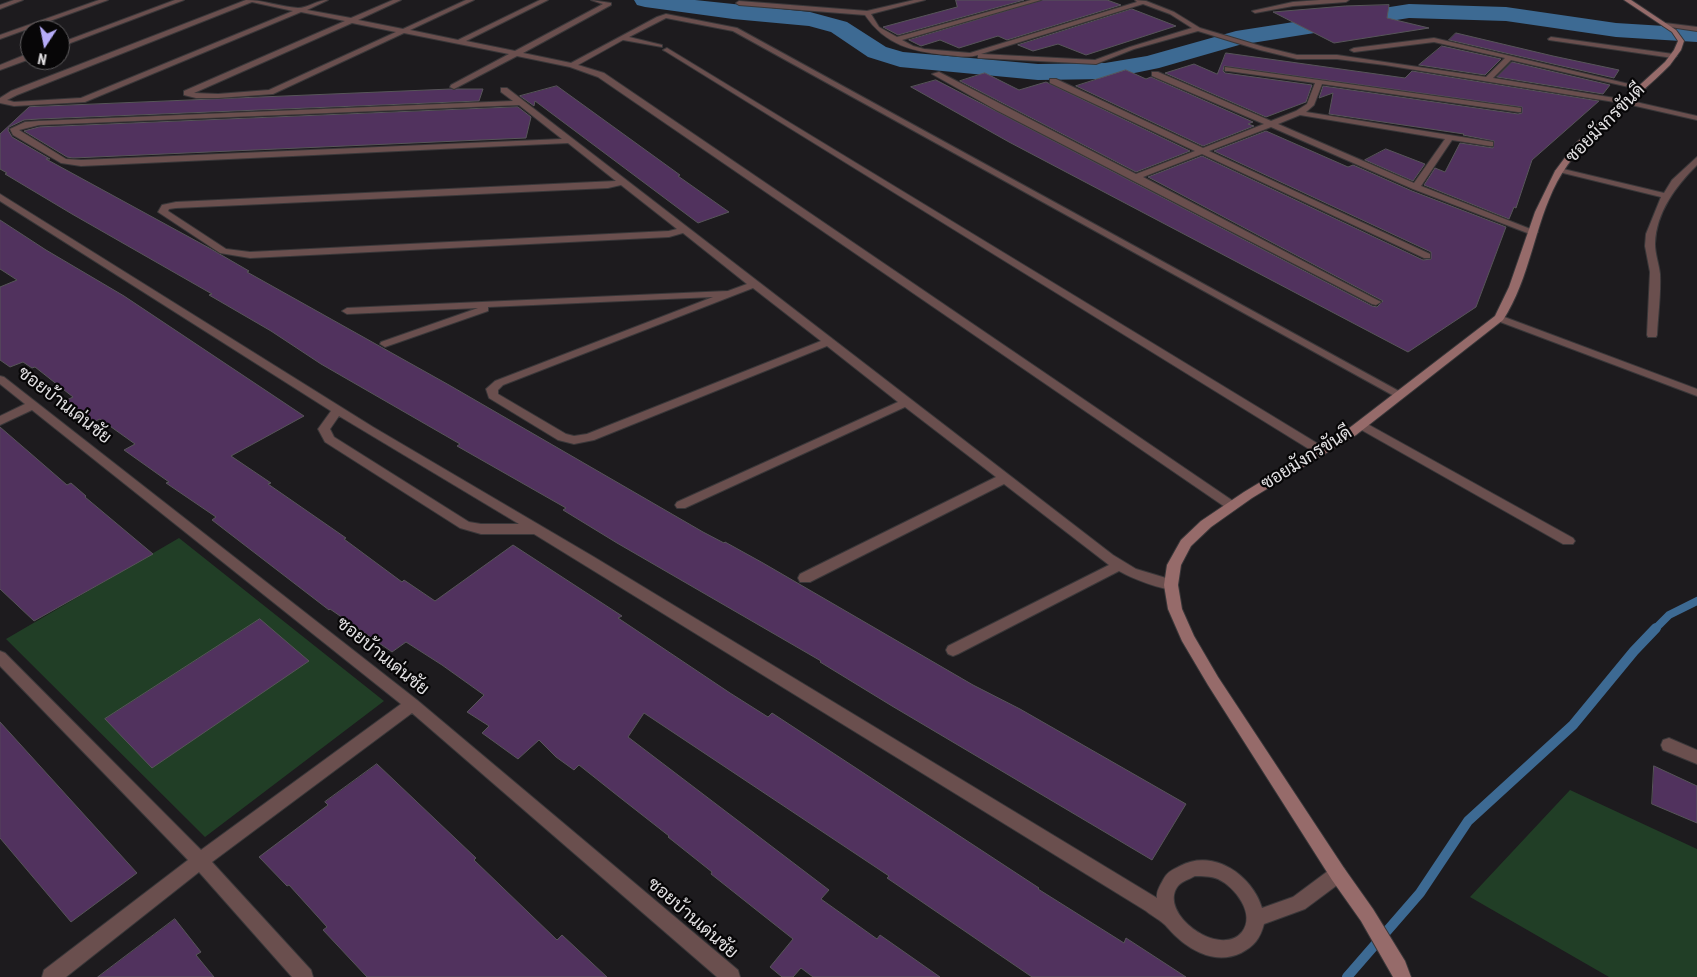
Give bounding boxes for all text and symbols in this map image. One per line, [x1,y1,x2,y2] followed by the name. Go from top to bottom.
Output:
[20,20,70,70] north arrow
[37,50,48,67] text: N
[1562,80,1650,168] street label: ซอยมังกรขันดี
[13,363,115,449] street label: ซอยบ้านเด่นชัย
[1258,423,1356,495] street label: ซอยมังกรขันดี
[331,613,433,701] street label: ซอยบ้านเด่นชัย
[642,874,742,964] street label: ซอยบ้านเด่นชัย

